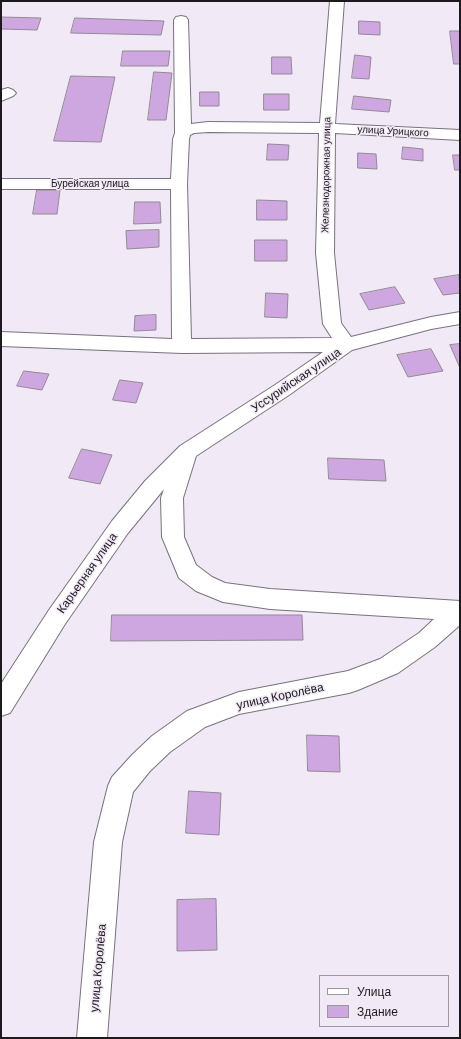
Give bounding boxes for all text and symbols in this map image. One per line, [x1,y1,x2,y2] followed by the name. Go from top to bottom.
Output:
[319,117,333,233] street label: Железнодорожная улица
[357,123,429,139] street label: улица Урицкого
[51,178,129,190] street label: Бурейская улица
[249,345,343,415] street label: Уссурийская улица
[54,530,120,616] street label: Карьерная улица
[235,680,325,712] street label: улица Королёва
[87,923,109,1013] street label: улица Королёва
[319,975,449,1027] legend
[357,984,391,998] text: Улица
[357,1004,398,1018] text: Здание

